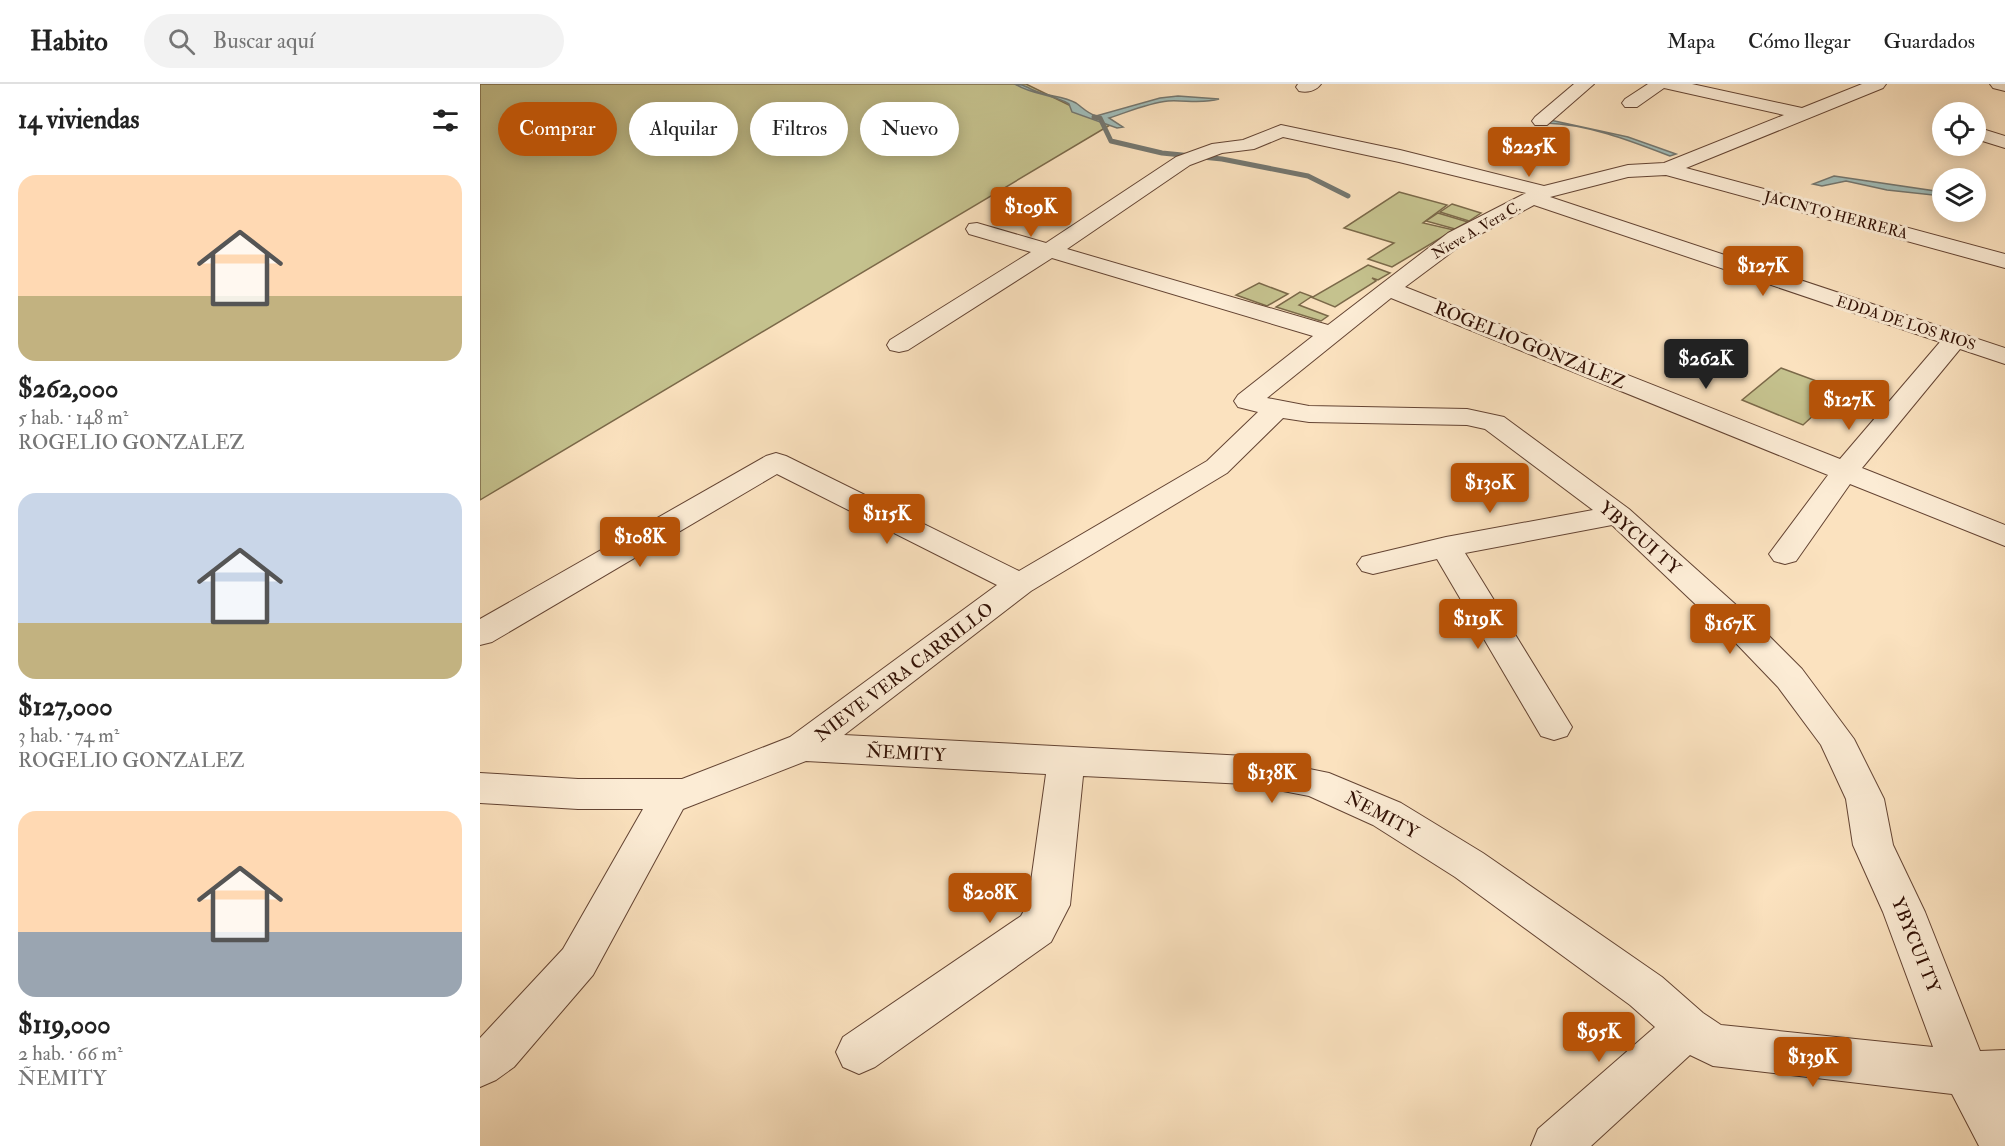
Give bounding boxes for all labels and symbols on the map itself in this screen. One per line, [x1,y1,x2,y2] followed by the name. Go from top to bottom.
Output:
[1487,127,1571,178] pin: $225K
[989,187,1073,238] pin: $109K
[1761,187,1910,245] street label: JACINTO HERRERA
[1429,197,1524,263] street label: Nieve A. Vera C.
[1721,246,1805,297] pin: $127K
[1834,292,1978,355] street label: EDDA DE LOS RIOS
[1431,297,1629,394] street label: ROGELIO GONZALEZ
[1664,339,1748,390] pin: $262K
[1807,380,1891,431] pin: $127K
[1448,463,1532,514] pin: $130K
[845,494,929,545] pin: $115K
[1594,497,1686,581] street label: YBYCUI TY
[598,517,682,568] pin: $108K
[810,598,998,747] street label: NIEVE VERA CARRILLO
[1436,599,1520,650] pin: $119K
[1688,604,1772,655] pin: $167K
[866,740,947,767] street label: ÑEMITY
[1230,753,1314,804] pin: $138K
[1341,787,1423,845] street label: ÑEMITY
[948,873,1032,924] pin: $208K
[1886,894,1945,997] street label: YBYCUI TY
[1563,1012,1635,1063] pin: $95K
[1771,1037,1855,1088] pin: $139K

